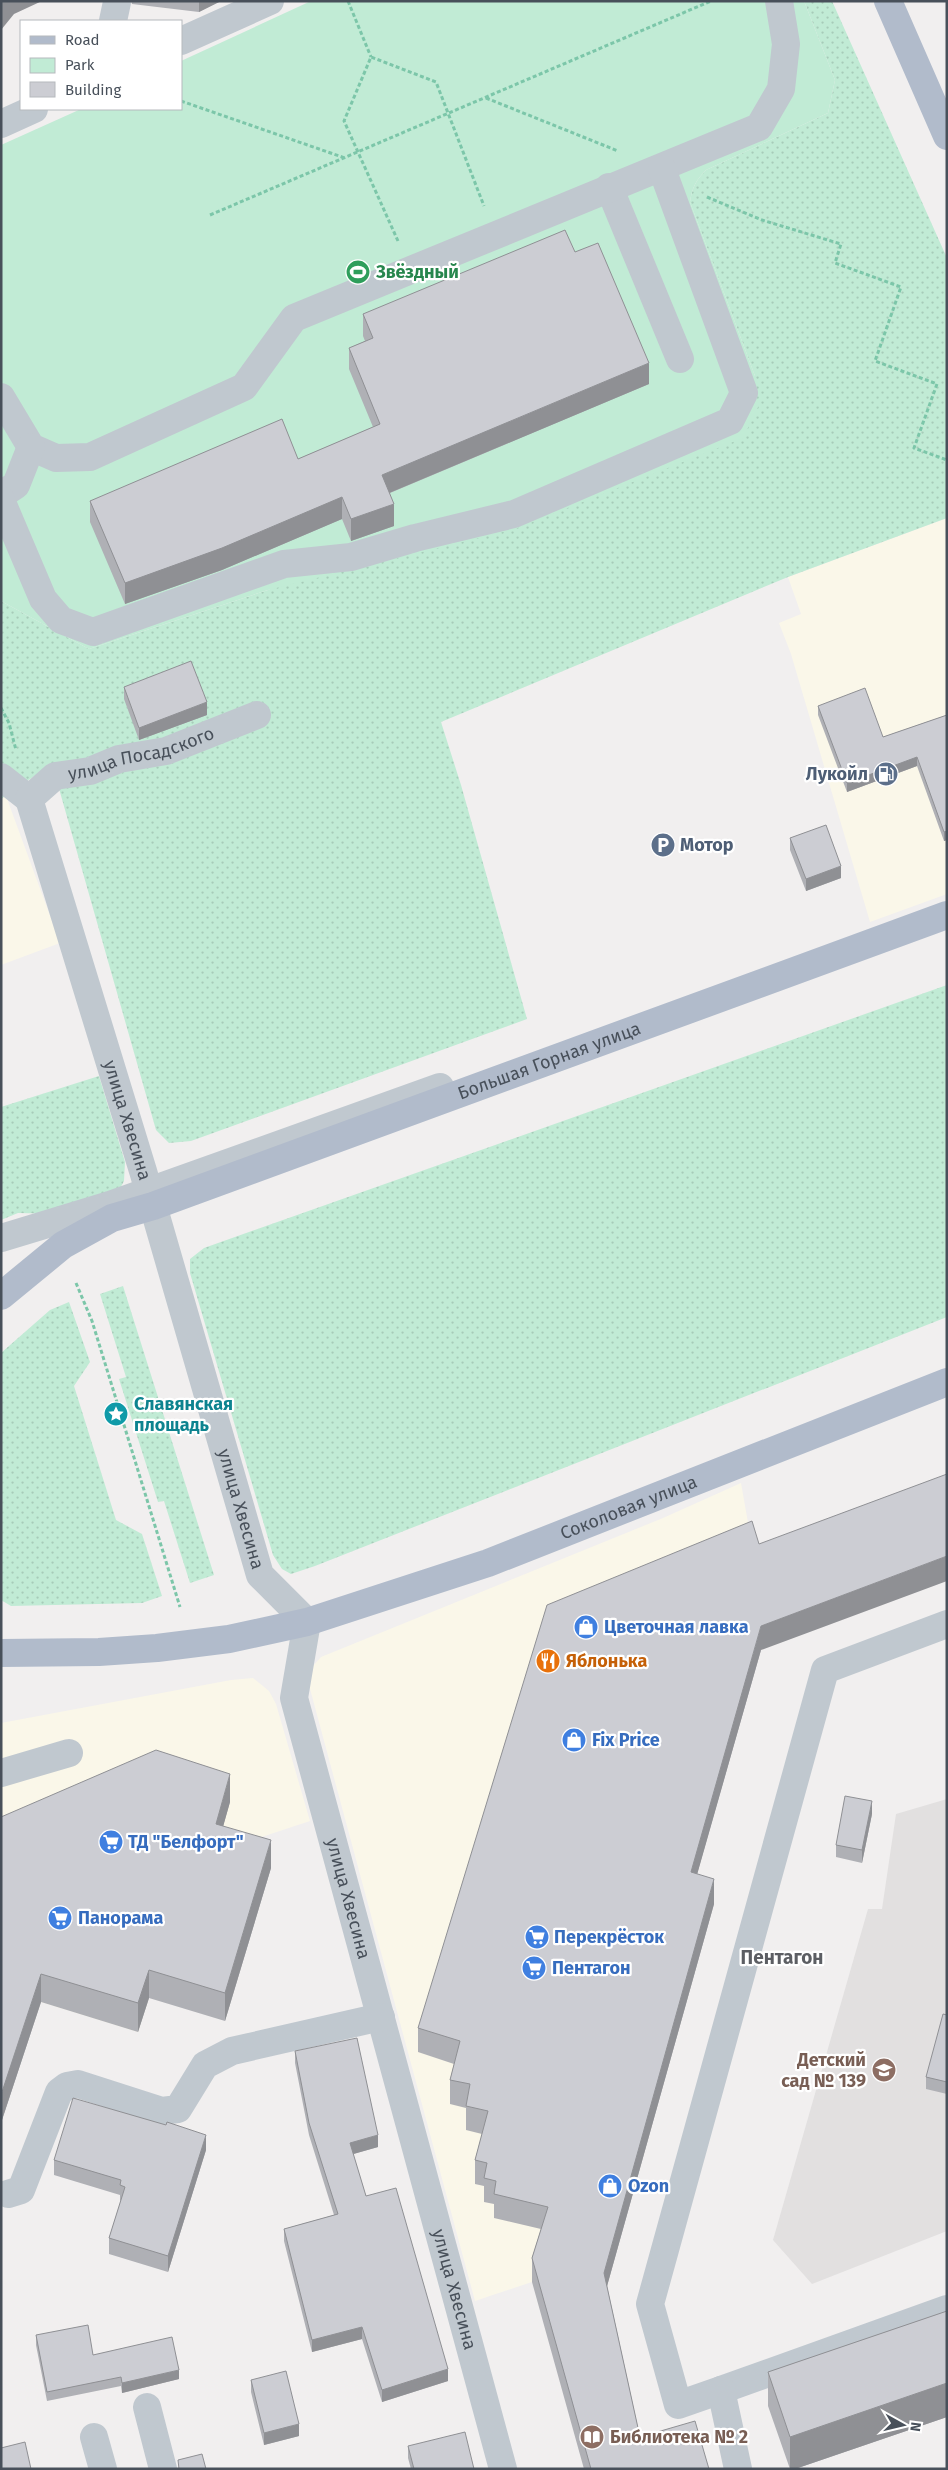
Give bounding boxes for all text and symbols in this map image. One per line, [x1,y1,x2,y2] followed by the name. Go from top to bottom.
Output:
[20,20,182,110] legend
[65,31,100,49] text: Road
[65,56,95,74] text: Park
[65,81,121,99] text: Building
[345,259,371,285] sports icon: Звёздный
[375,261,459,283] place label: Звёздный
[67,722,217,785] street label: улица Посадского
[873,761,899,787] fuel station icon: Лукойл
[806,763,868,785] place label: Лукойл
[650,832,676,858] parking icon: Мотор
[680,834,734,856] place label: Мотор
[455,1017,644,1104] street label: Большая Горная улица
[99,1058,156,1183] street label: улица Хвесина
[134,1393,233,1436] place label: Славянская площадь
[103,1401,129,1427] place icon: Славянская площадь
[213,1446,269,1572] street label: улица Хвесина
[557,1471,700,1544] street label: Соколовая улица
[573,1614,599,1640] shop icon: Цветочная лавка
[604,1616,749,1638] place label: Цветочная лавка
[535,1648,561,1674] restaurant icon: Яблонька
[566,1650,647,1672] place label: Яблонька
[561,1727,587,1753] shop icon: Fix Price
[592,1729,660,1751] place label: Fix Price
[98,1829,124,1855] supermarket icon: ТД "Белфорт"
[128,1831,244,1853] place label: ТД "Белфорт"
[321,1836,375,1961] street label: улица Хвесина
[47,1905,73,1931] supermarket icon: Панорама
[78,1907,163,1929] place label: Панорама
[524,1924,550,1950] supermarket icon: Перекрёсток
[554,1926,664,1948] place label: Перекрёсток
[741,1946,823,1969] district label: Пентагон
[521,1955,547,1981] supermarket icon: Пентагон
[552,1957,630,1979] place label: Пентагон
[781,2049,866,2092] place label: Детский сад № 139
[871,2057,897,2083] school or university icon: Детский сад № 139
[597,2173,623,2199] shop icon: Ozon
[628,2175,669,2197] place label: Ozon
[427,2226,481,2352] street label: улица Хвесина
[878,2400,928,2450] north arrow
[906,2421,924,2433] text: N
[579,2424,605,2450] library icon: Библиотека № 2
[610,2426,748,2448] place label: Библиотека № 2

